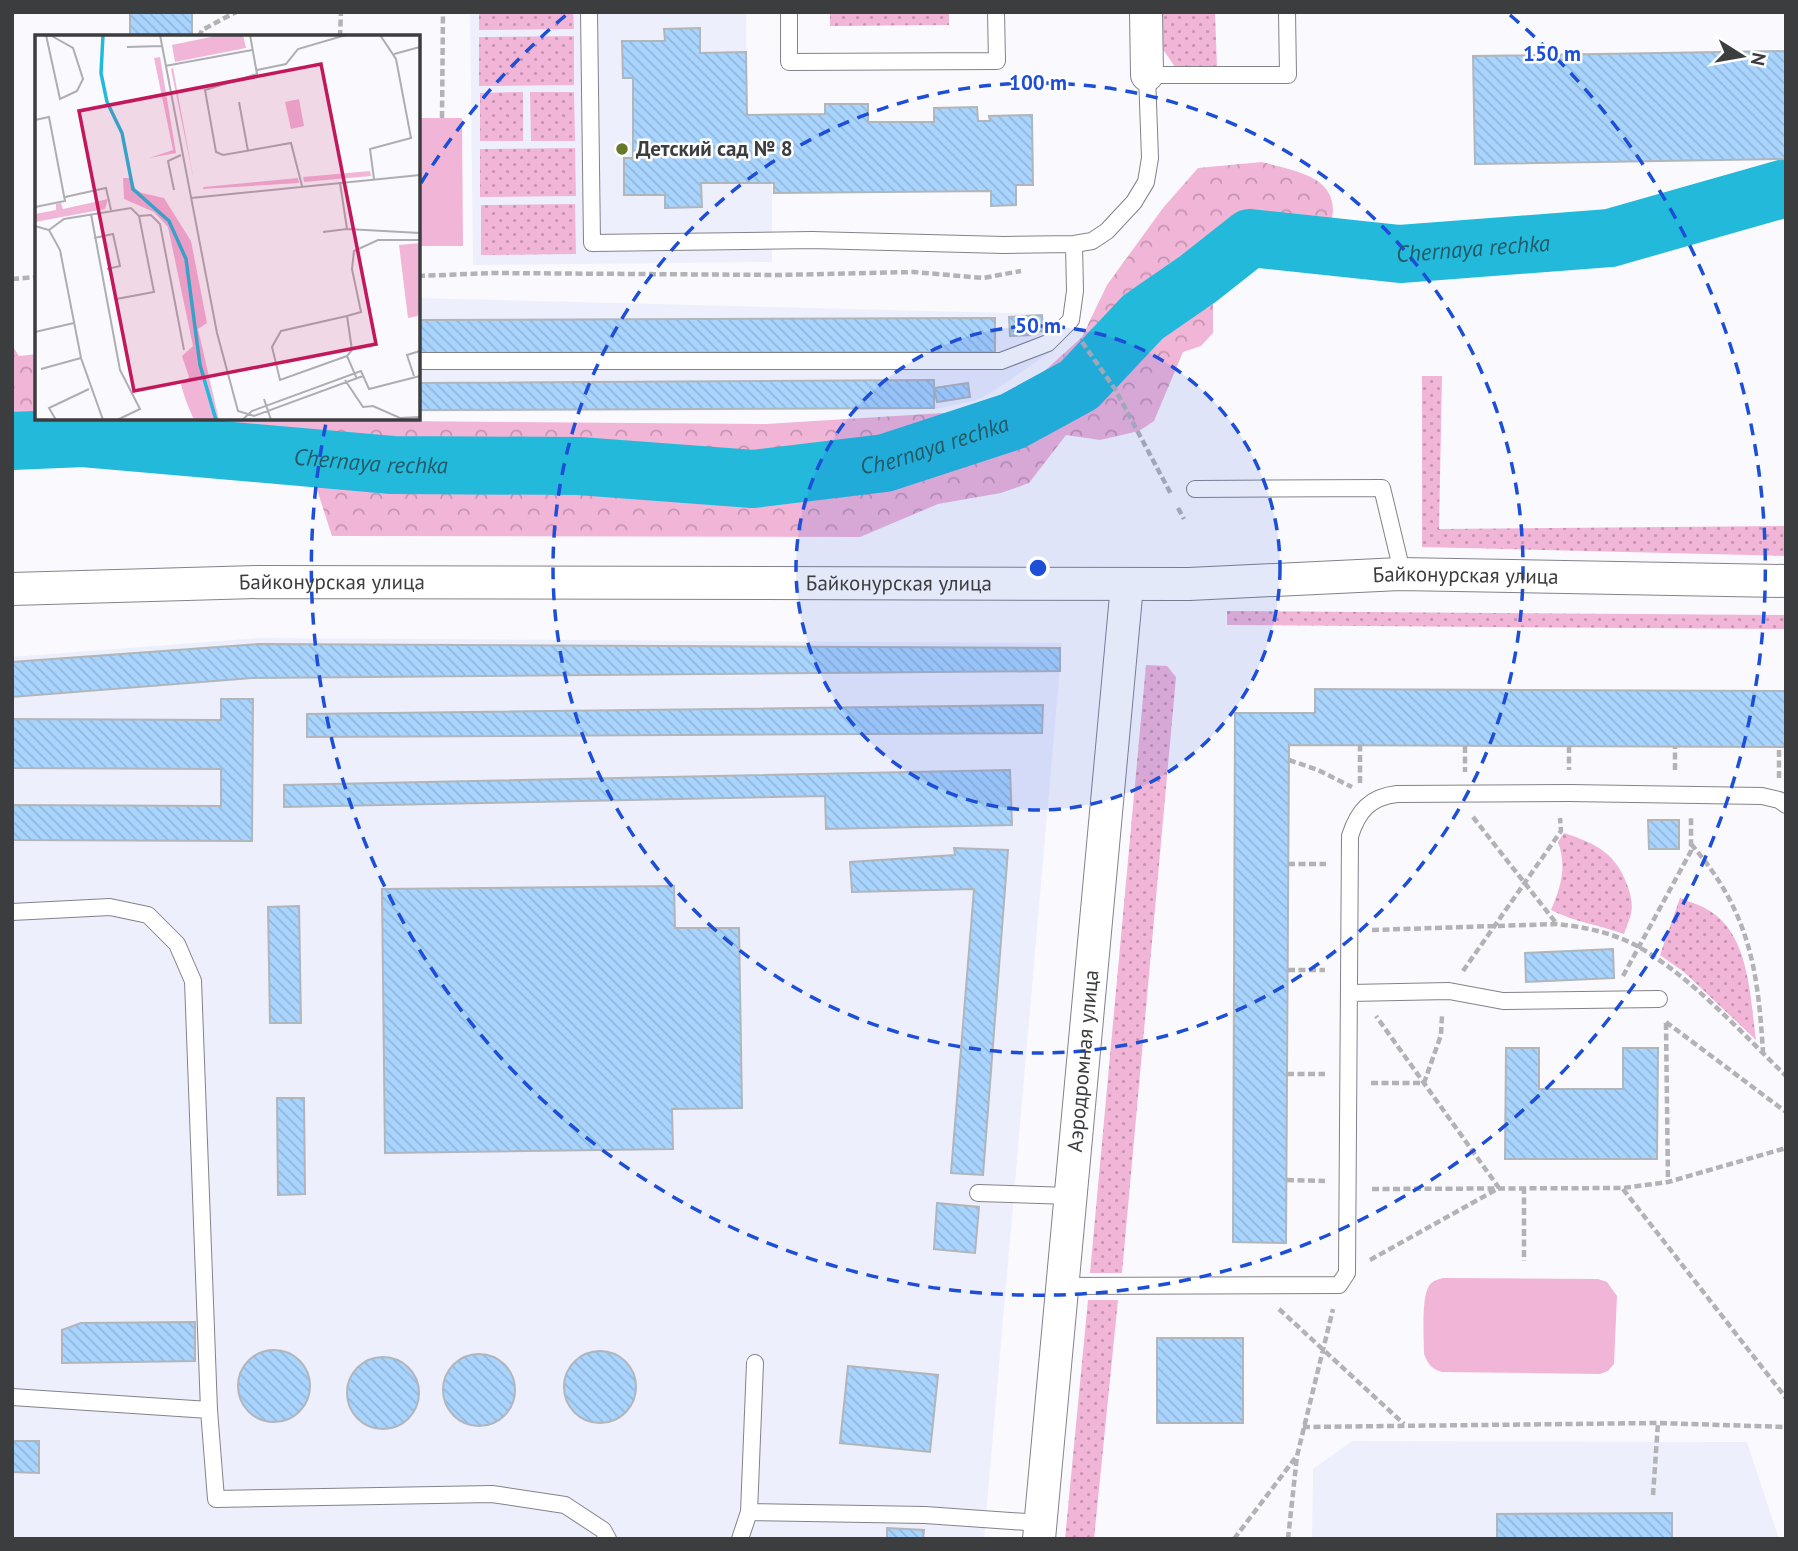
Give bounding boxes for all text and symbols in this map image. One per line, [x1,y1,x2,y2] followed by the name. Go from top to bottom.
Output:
[1707,21,1777,91] north arrow
[35,35,420,420] inset map
[1523,40,1581,67] text: 150 m
[1746,51,1772,68] text: N
[1009,69,1067,96] text: 100 m
[636,135,793,162] place label: Детский сад № 8
[614,141,630,157] marker: Детский сад № 8
[1395,228,1551,268] water label: Chernaya rechka
[1015,312,1061,339] text: 50 m
[859,408,1012,480] water label: Chernaya rechka
[293,441,448,479] water label: Chernaya rechka
[1026,556,1050,580] centre of rings
[1372,560,1559,590] street label: Байконурская улица
[238,568,425,596] street label: Байконурская улица
[806,569,992,597] street label: Байконурская улица
[1061,969,1104,1153] street label: Аэродромная улица

